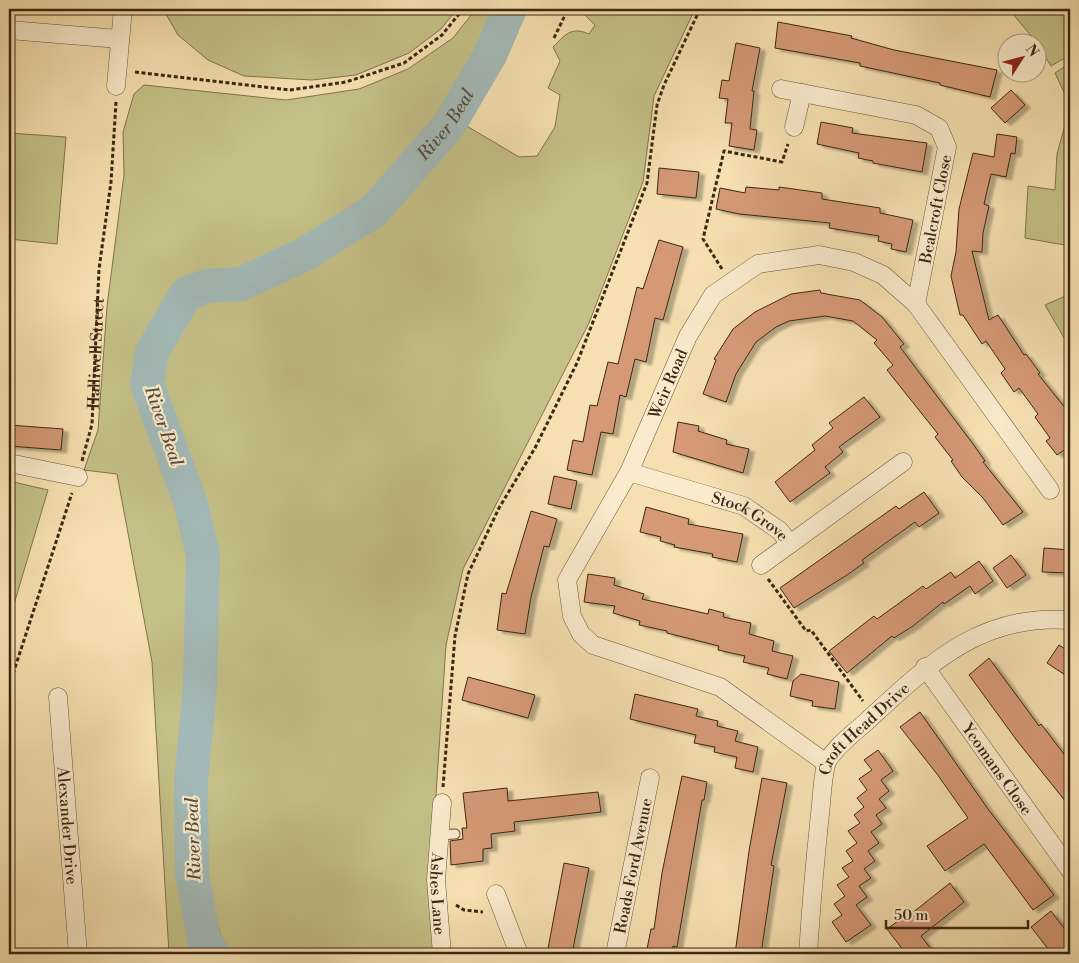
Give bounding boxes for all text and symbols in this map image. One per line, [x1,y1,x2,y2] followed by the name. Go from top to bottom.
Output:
[996,32,1046,82] north arrow
[1021,41,1042,61] text: N
[412,85,480,166] water label: River Beal
[915,153,956,266] street label: Bealcroft Close
[84,297,109,409] street label: Halliwell Street
[644,346,692,423] street label: Weir Road
[139,382,188,469] water label: River Beal
[709,488,793,545] street label: Stock Grove
[815,678,914,777] street label: Croft Head Drive
[957,719,1036,819] street label: Yeomans Close
[52,765,82,885] street label: Alexander Drive
[610,796,657,935] street label: Roads Ford Avenue
[181,797,206,882] water label: River Beal
[425,851,449,936] street label: Ashes Lane
[886,898,1029,930] scale bar
[894,906,928,925] text: 50 m

